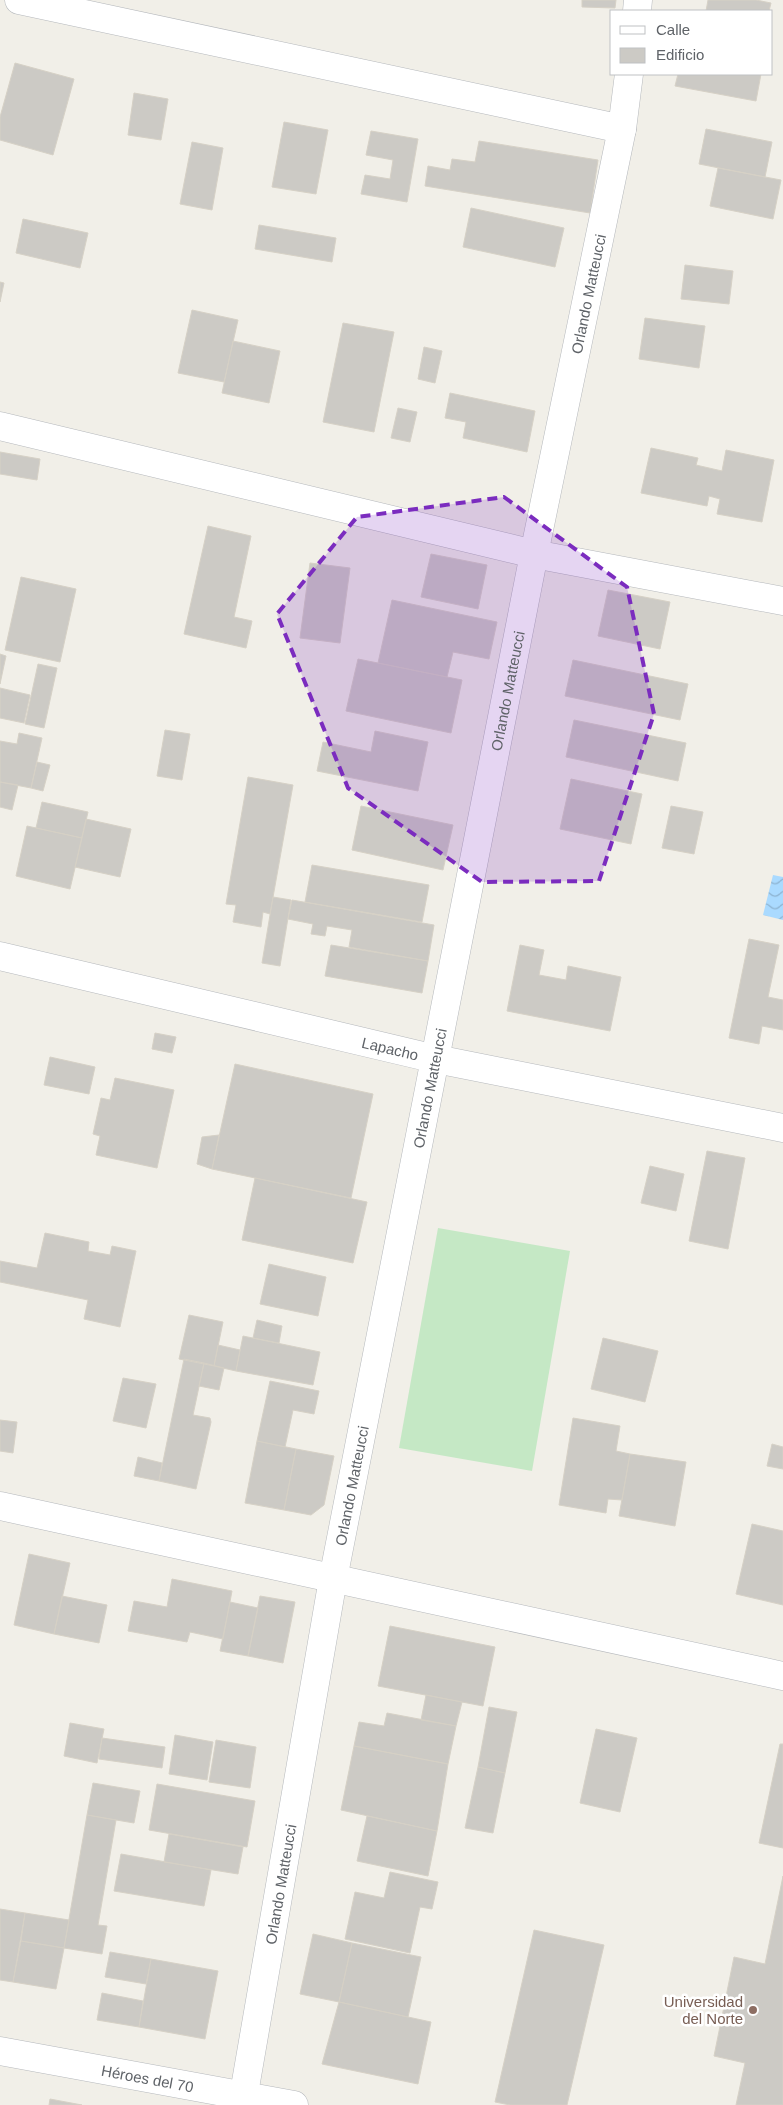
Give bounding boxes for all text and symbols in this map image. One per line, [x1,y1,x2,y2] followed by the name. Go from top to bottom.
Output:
[610,10,773,75] legend
[656,21,690,38] text: Calle
[656,46,704,63] text: Edificio
[567,233,609,355] street label: Orlando Matteucci
[487,629,527,752] street label: Orlando Matteucci
[409,1027,449,1150] street label: Orlando Matteucci
[360,1033,420,1063] street label: Lapacho
[331,1424,371,1547] street label: Orlando Matteucci
[261,1823,299,1946] street label: Orlando Matteucci
[664,1993,743,2027] place label: Universidad del Norte
[747,2004,759,2016] marker: Universidad del Norte
[100,2061,195,2095] street label: Héroes del 70

